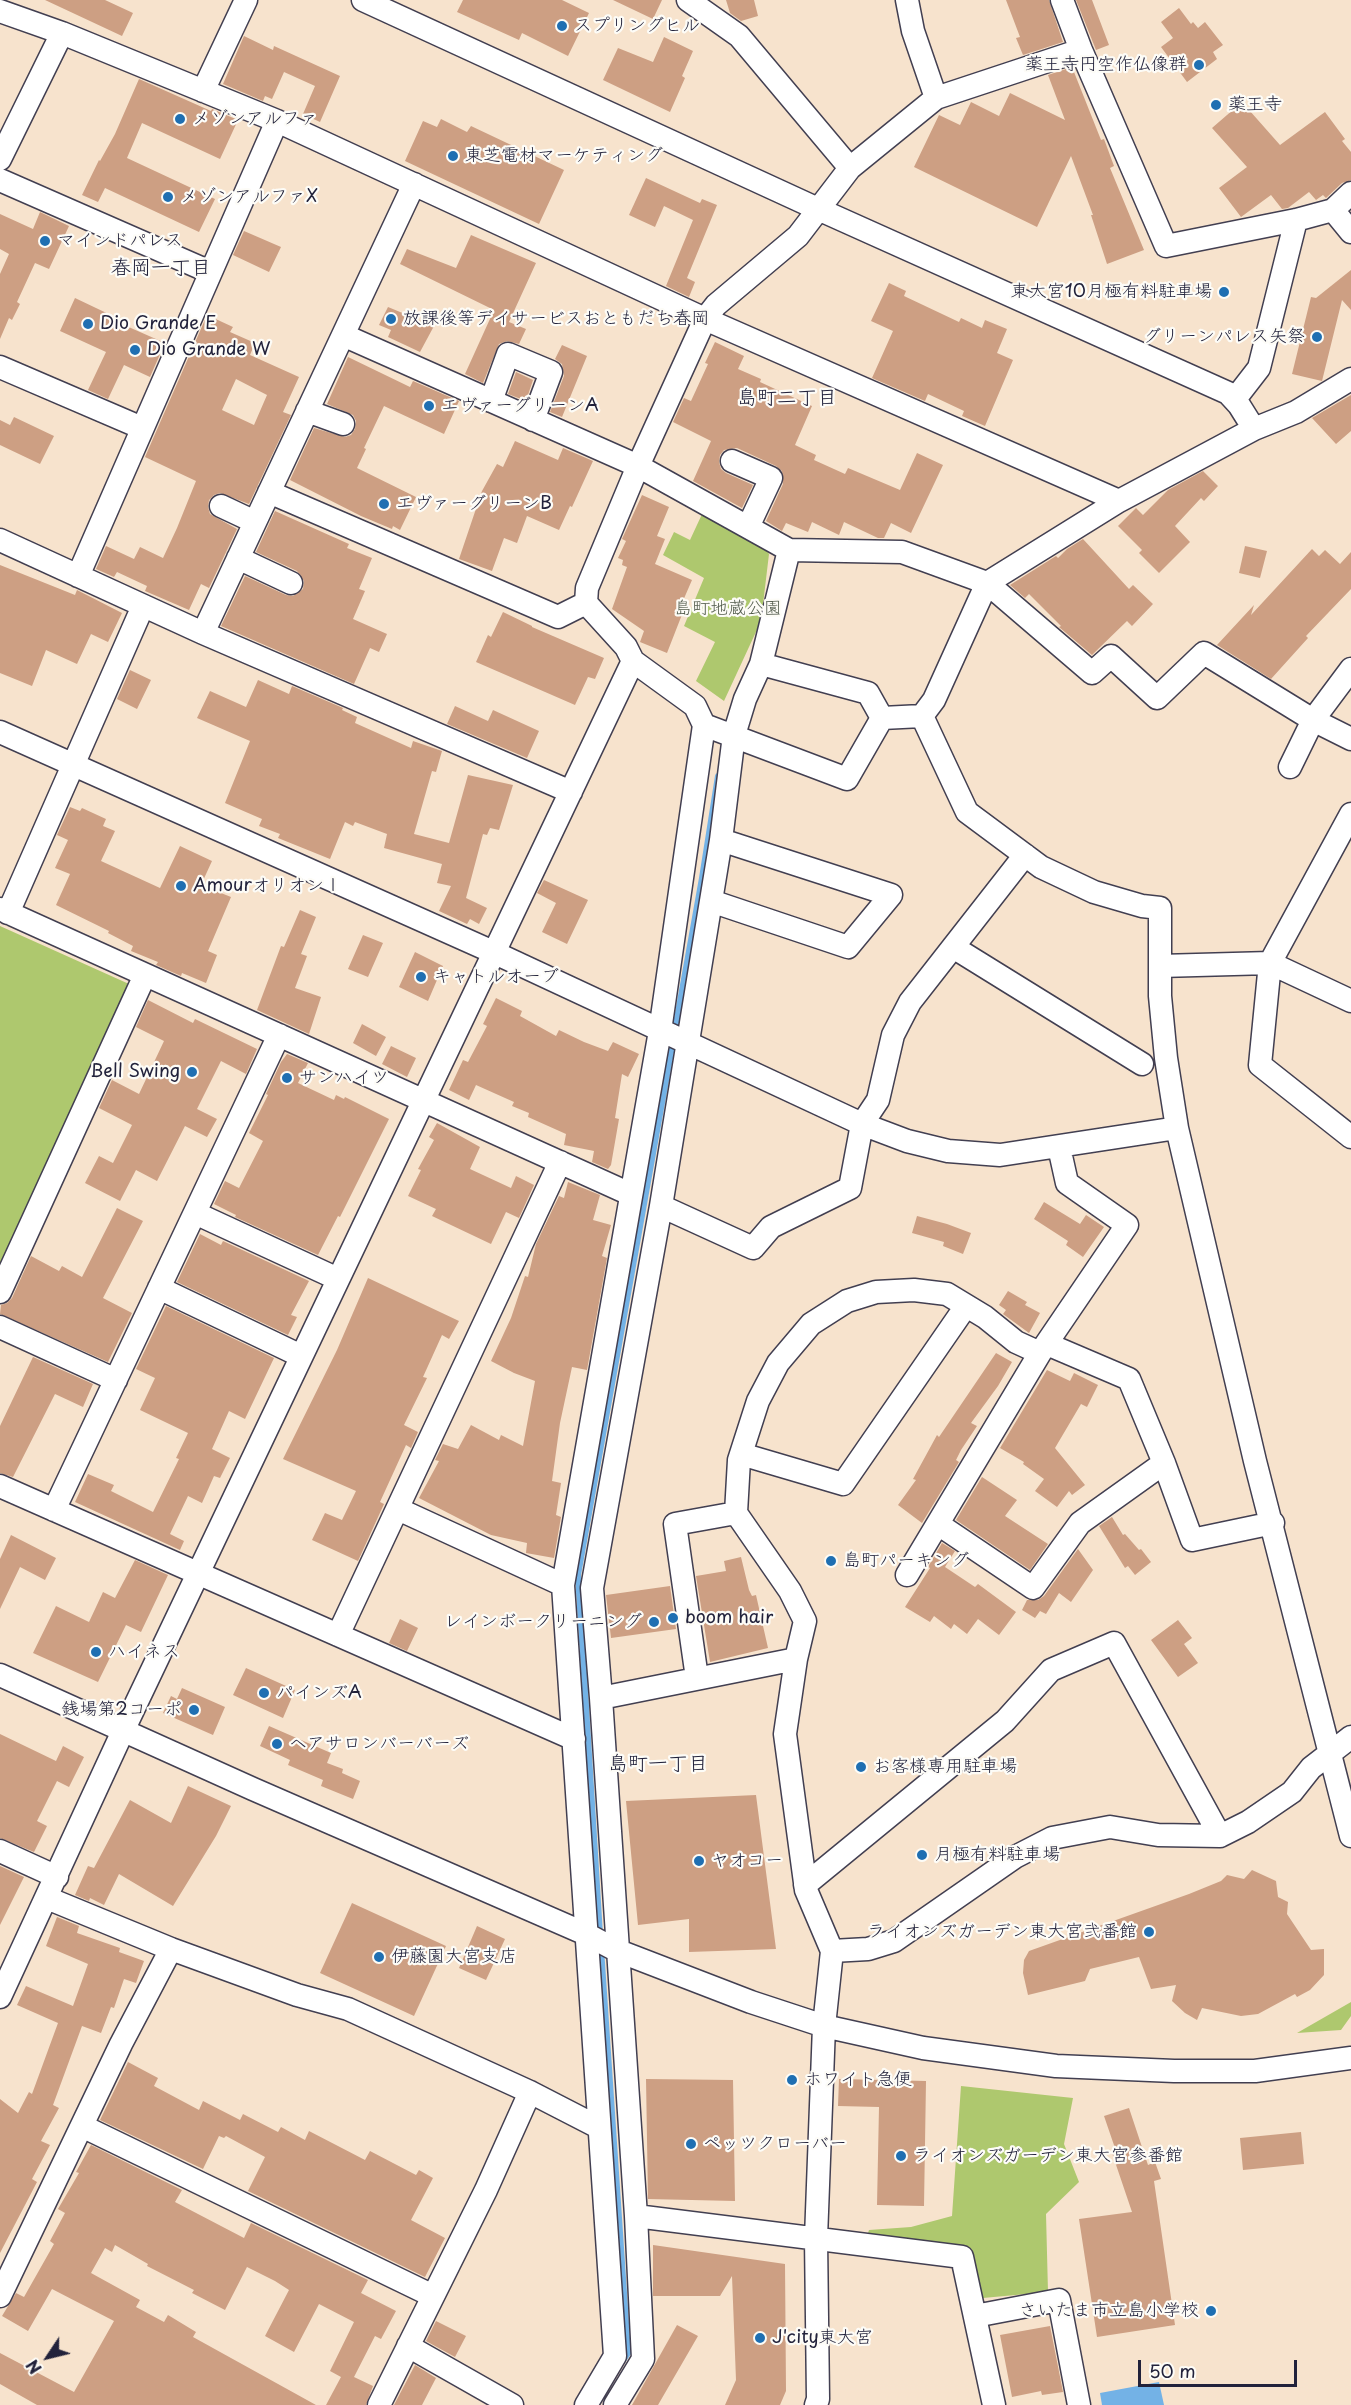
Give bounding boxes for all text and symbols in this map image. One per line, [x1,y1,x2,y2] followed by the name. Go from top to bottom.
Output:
[574,15,700,37] place label: スプリングヒル
[555,19,569,33] marker: スプリングヒル
[1025,54,1187,76] place label: 薬王寺円空作仏像群
[1192,58,1206,72] marker: 薬王寺円空作仏像群
[1228,94,1282,116] place label: 薬王寺
[1209,98,1223,112] marker: 薬王寺
[192,108,318,130] place label: メゾンアルファ
[173,112,187,126] marker: メゾンアルファ
[465,145,663,167] place label: 東芝電材マーケティング
[446,149,460,163] marker: 東芝電材マーケティング
[180,186,318,208] place label: メゾンアルファX
[161,190,175,204] marker: メゾンアルファX
[57,230,183,252] place label: マインドパレス
[38,234,52,248] marker: マインドパレス
[111,256,211,280] district label: 春岡一丁目
[1011,281,1212,303] place label: 東大宮10月極有料駐車場
[1217,285,1231,299] marker: 東大宮10月極有料駐車場
[403,308,709,330] place label: 放課後等デイサービスおともだち春岡
[384,312,398,326] marker: 放課後等デイサービスおともだち春岡
[100,313,216,335] place label: Dio Grande E
[81,317,95,331] marker: Dio Grande E
[1143,326,1305,348] place label: グリーンパレス矢祭
[1310,330,1324,344] marker: グリーンパレス矢祭
[147,339,270,361] place label: Dio Grande W
[128,343,142,357] marker: Dio Grande W
[737,386,837,410] district label: 島町二丁目
[441,395,599,417] place label: エヴァーグリーンA
[422,399,436,413] marker: エヴァーグリーンA
[396,493,552,515] place label: エヴァーグリーンB
[377,497,391,511] marker: エヴァーグリーンB
[674,598,782,620] park label: 島町地蔵公園
[193,875,342,897] place label: AmourオリオンⅠ
[174,879,188,893] marker: AmourオリオンⅠ
[433,966,559,988] place label: キャトルオーブ
[414,970,428,984] marker: キャトルオーブ
[90,1061,180,1083] place label: Bell Swing
[185,1065,199,1079] marker: Bell Swing
[299,1067,389,1089] place label: サンハイツ
[280,1071,294,1085] marker: サンハイツ
[843,1550,969,1572] place label: 島町パーキング
[824,1554,838,1568] marker: 島町パーキング
[685,1607,773,1629] place label: boom hair
[444,1611,642,1633] place label: レインボークリーニング
[666,1611,680,1625] marker: boom hair
[647,1615,661,1629] marker: レインボークリーニング
[108,1641,180,1663] place label: ハイネス
[89,1645,103,1659] marker: ハイネス
[276,1682,362,1704] place label: パインズA
[257,1686,271,1700] marker: パインズA
[61,1699,182,1721] place label: 銭場第2コーポ
[187,1703,201,1717] marker: 銭場第2コーポ
[289,1733,469,1755] place label: ヘアサロンバーバーズ
[270,1737,284,1751] marker: ヘアサロンバーバーズ
[608,1752,708,1776] district label: 島町一丁目
[873,1756,1017,1778] place label: お客様専用駐車場
[854,1760,868,1774] marker: お客様専用駐車場
[934,1844,1060,1866] place label: 月極有料駐車場
[915,1848,929,1862] marker: 月極有料駐車場
[711,1850,783,1872] place label: ヤオコー
[692,1854,706,1868] marker: ヤオコー
[867,1921,1137,1943] place label: ライオンズガーデン東大宮弐番館
[1142,1925,1156,1939] marker: ライオンズガーデン東大宮弐番館
[391,1946,517,1968] place label: 伊藤園大宮支店
[372,1950,386,1964] marker: 伊藤園大宮支店
[804,2069,912,2091] place label: ホワイト急便
[785,2073,799,2087] marker: ホワイト急便
[703,2133,847,2155] place label: ペッツクローバー
[684,2137,698,2151] marker: ペッツクローバー
[913,2145,1183,2167] place label: ライオンズガーデン東大宮参番館
[894,2149,908,2163] marker: ライオンズガーデン東大宮参番館
[1019,2300,1199,2322] place label: さいたま市立島小学校
[1204,2304,1218,2318] marker: さいたま市立島小学校
[18,2327,78,2387] north arrow
[772,2327,873,2349] place label: J'city東大宮
[753,2331,767,2345] marker: J'city東大宮
[1141,2348,1300,2386] scale bar
[20,2355,47,2379] text: N
[1149,2357,1196,2384] text: 50 m

